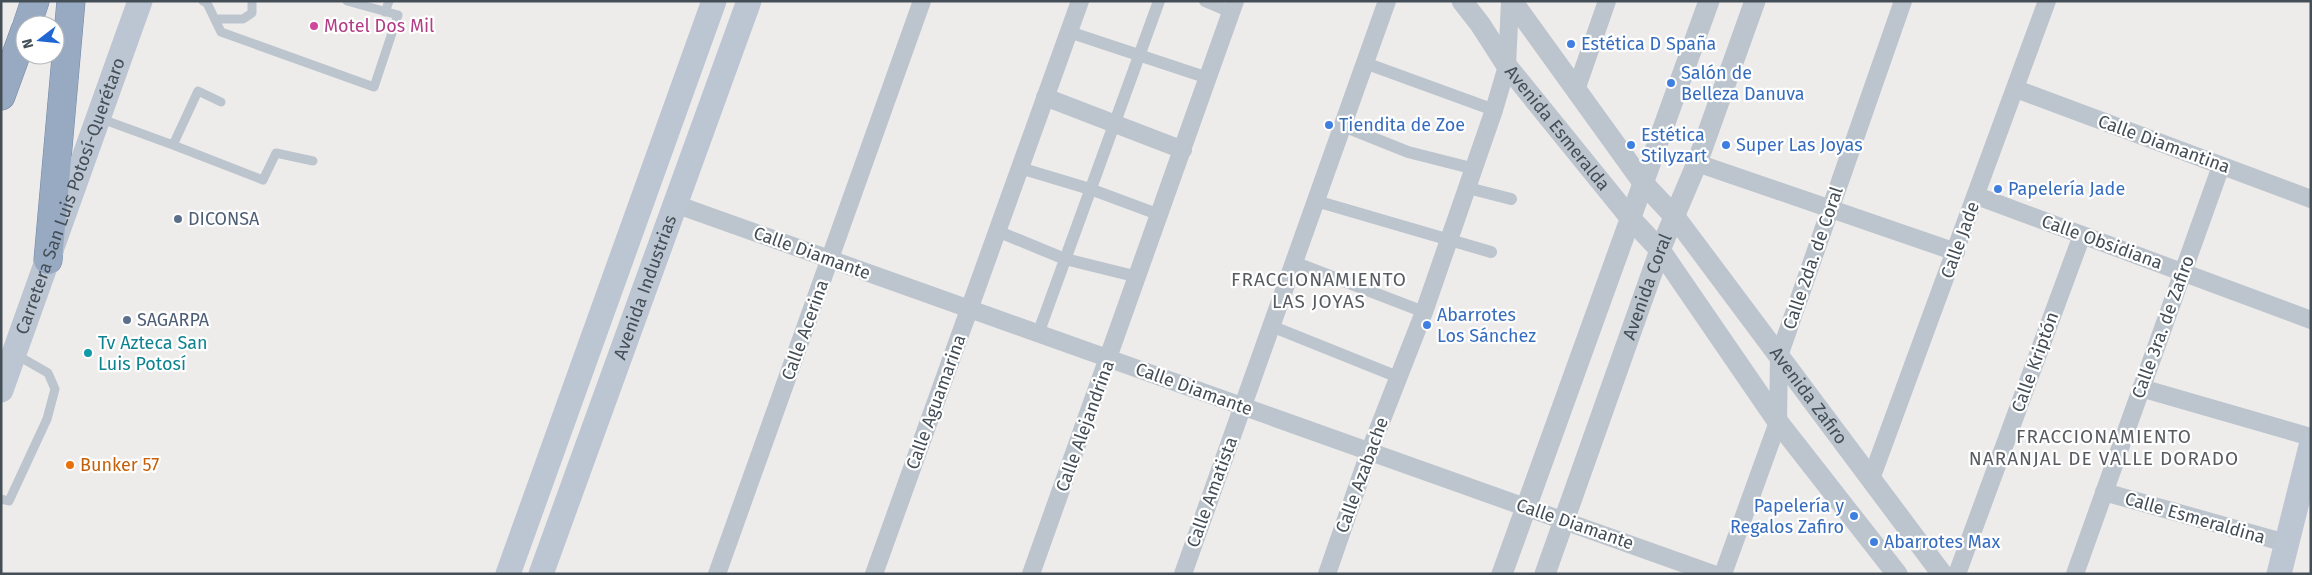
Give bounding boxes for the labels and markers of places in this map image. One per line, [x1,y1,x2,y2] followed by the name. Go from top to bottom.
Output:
[324,15,434,37] place label: Motel Dos Mil
[308,20,320,32] marker: Motel Dos Mil
[1581,33,1716,55] place label: Estética D Spaña
[1565,38,1577,50] marker: Estética D Spaña
[1681,62,1805,105] place label: Salón de Belleza Danuva
[1665,77,1677,89] marker: Salón de Belleza Danuva
[1339,114,1465,136] place label: Tiendita de Zoe
[1323,119,1335,131] marker: Tiendita de Zoe
[1641,124,1708,167] place label: Estética Stilyzart
[1736,134,1863,156] place label: Super Las Joyas
[1625,139,1637,151] marker: Estética Stilyzart
[1720,139,1732,151] marker: Super Las Joyas
[2008,178,2125,200] place label: Papelería Jade
[1992,183,2004,195] marker: Papelería Jade
[188,208,260,230] place label: DICONSA
[172,213,184,225] marker: DICONSA
[1437,304,1536,347] place label: Abarrotes Los Sánchez
[137,309,210,331] place label: SAGARPA
[121,314,133,326] marker: SAGARPA
[1421,319,1433,331] marker: Abarrotes Los Sánchez
[98,332,208,375] place label: Tv Azteca San Luis Potosí
[82,347,94,359] marker: Tv Azteca San Luis Potosí
[80,454,159,476] place label: Bunker 57
[64,459,76,471] marker: Bunker 57
[1730,495,1844,538] place label: Papelería y Regalos Zafiro
[1848,510,1860,522] marker: Papelería y Regalos Zafiro
[1884,531,2000,553] place label: Abarrotes Max
[1868,536,1880,548] marker: Abarrotes Max

